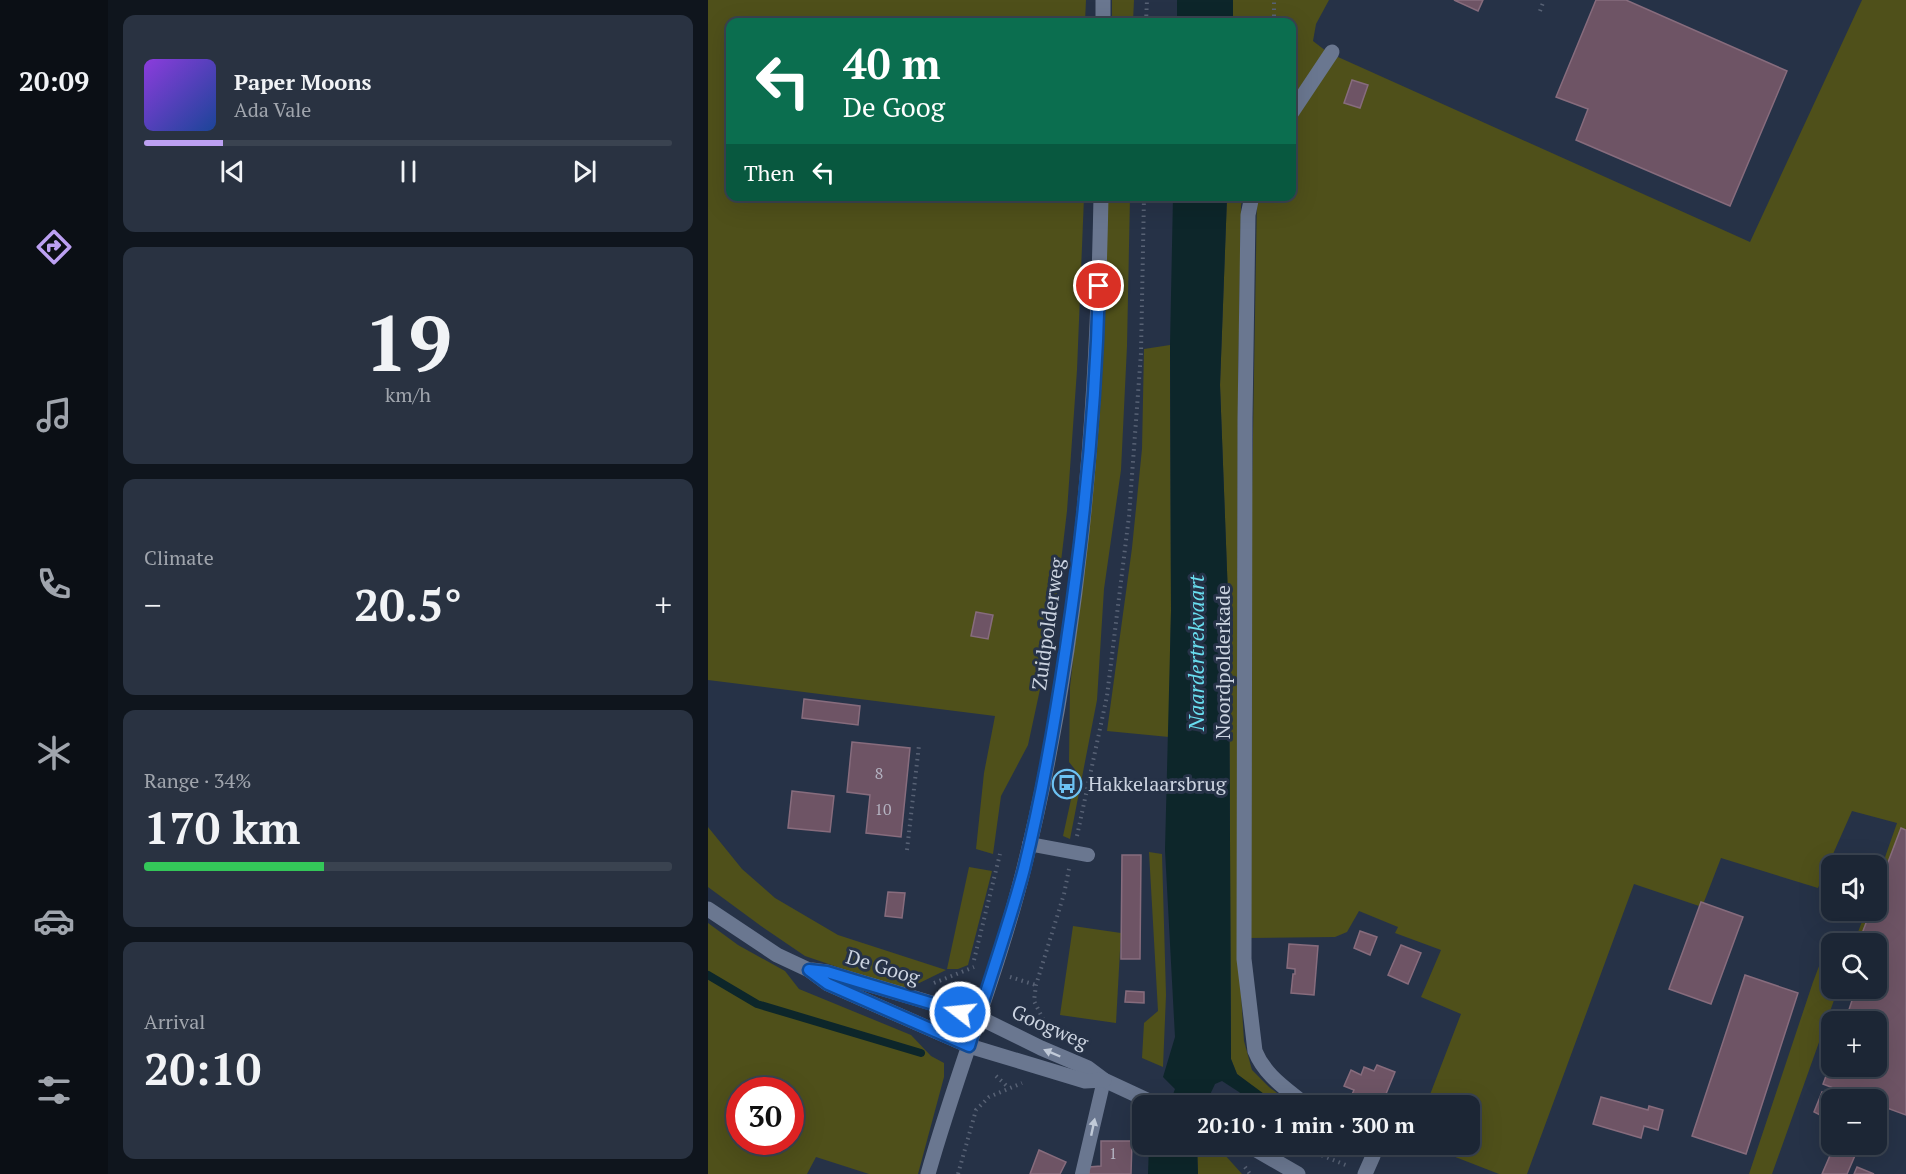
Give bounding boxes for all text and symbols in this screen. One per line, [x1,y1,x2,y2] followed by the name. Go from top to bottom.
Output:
[843,35,941,91] text: 40 m
[744,42,822,120] icon: left
[19,63,89,99] text: 20:09
[234,67,372,96] text: Paper Moons
[843,89,945,125] text: De Goog
[234,96,311,123] text: Ada Vale
[216,155,249,188] icon: previous
[392,155,425,188] icon: pause
[568,155,601,188] icon: next
[807,156,840,189] icon: left
[744,158,795,187] text: Then
[33,226,75,268] icon: directions
[1073,260,1124,311] pin
[1082,269,1115,302] icon: arrive
[364,290,452,393] text: 19
[385,381,431,408] text: km/h
[33,394,75,436] icon: music
[144,544,214,571] text: Climate
[1025,556,1070,692] street label: Zuidpolderweg
[33,563,75,605] icon: phone
[354,574,462,634] text: 20.5°
[1182,574,1210,732] water label: Naardertrekvaart
[144,583,162,626] text: −
[654,583,672,626] text: +
[1209,585,1236,739] street label: Noordpolderkade
[33,732,75,774] icon: climate
[875,762,883,784] house number: 8
[144,767,251,794] text: Range · 34%
[1051,768,1083,800] bus stop icon: Hakkelaarsbrug
[1088,770,1227,797] place label: Hakkelaarsbrug
[144,797,300,857] text: 170 km
[874,798,892,820] house number: 10
[1821,855,1887,1155] map controls
[1821,855,1887,921] button: sound
[33,900,75,942] icon: car
[1821,933,1887,999] button: search
[843,943,924,991] street label: De Goog
[928,980,992,1044] position arrow
[1008,998,1093,1056] street label: Googweg
[144,1008,205,1035] text: Arrival
[1821,1011,1887,1077] button: +
[144,1038,261,1098] text: 20:10
[1044,1048,1061,1057] one-way arrow
[33,1069,75,1111] icon: filters
[726,1077,804,1155] speed limit sign: 30
[1821,1089,1887,1155] button: −
[1197,1110,1415,1139] text: 20:10 · 1 min · 300 m
[1089,1118,1099,1136] one-way arrow
[1109,1142,1117,1164] house number: 1

